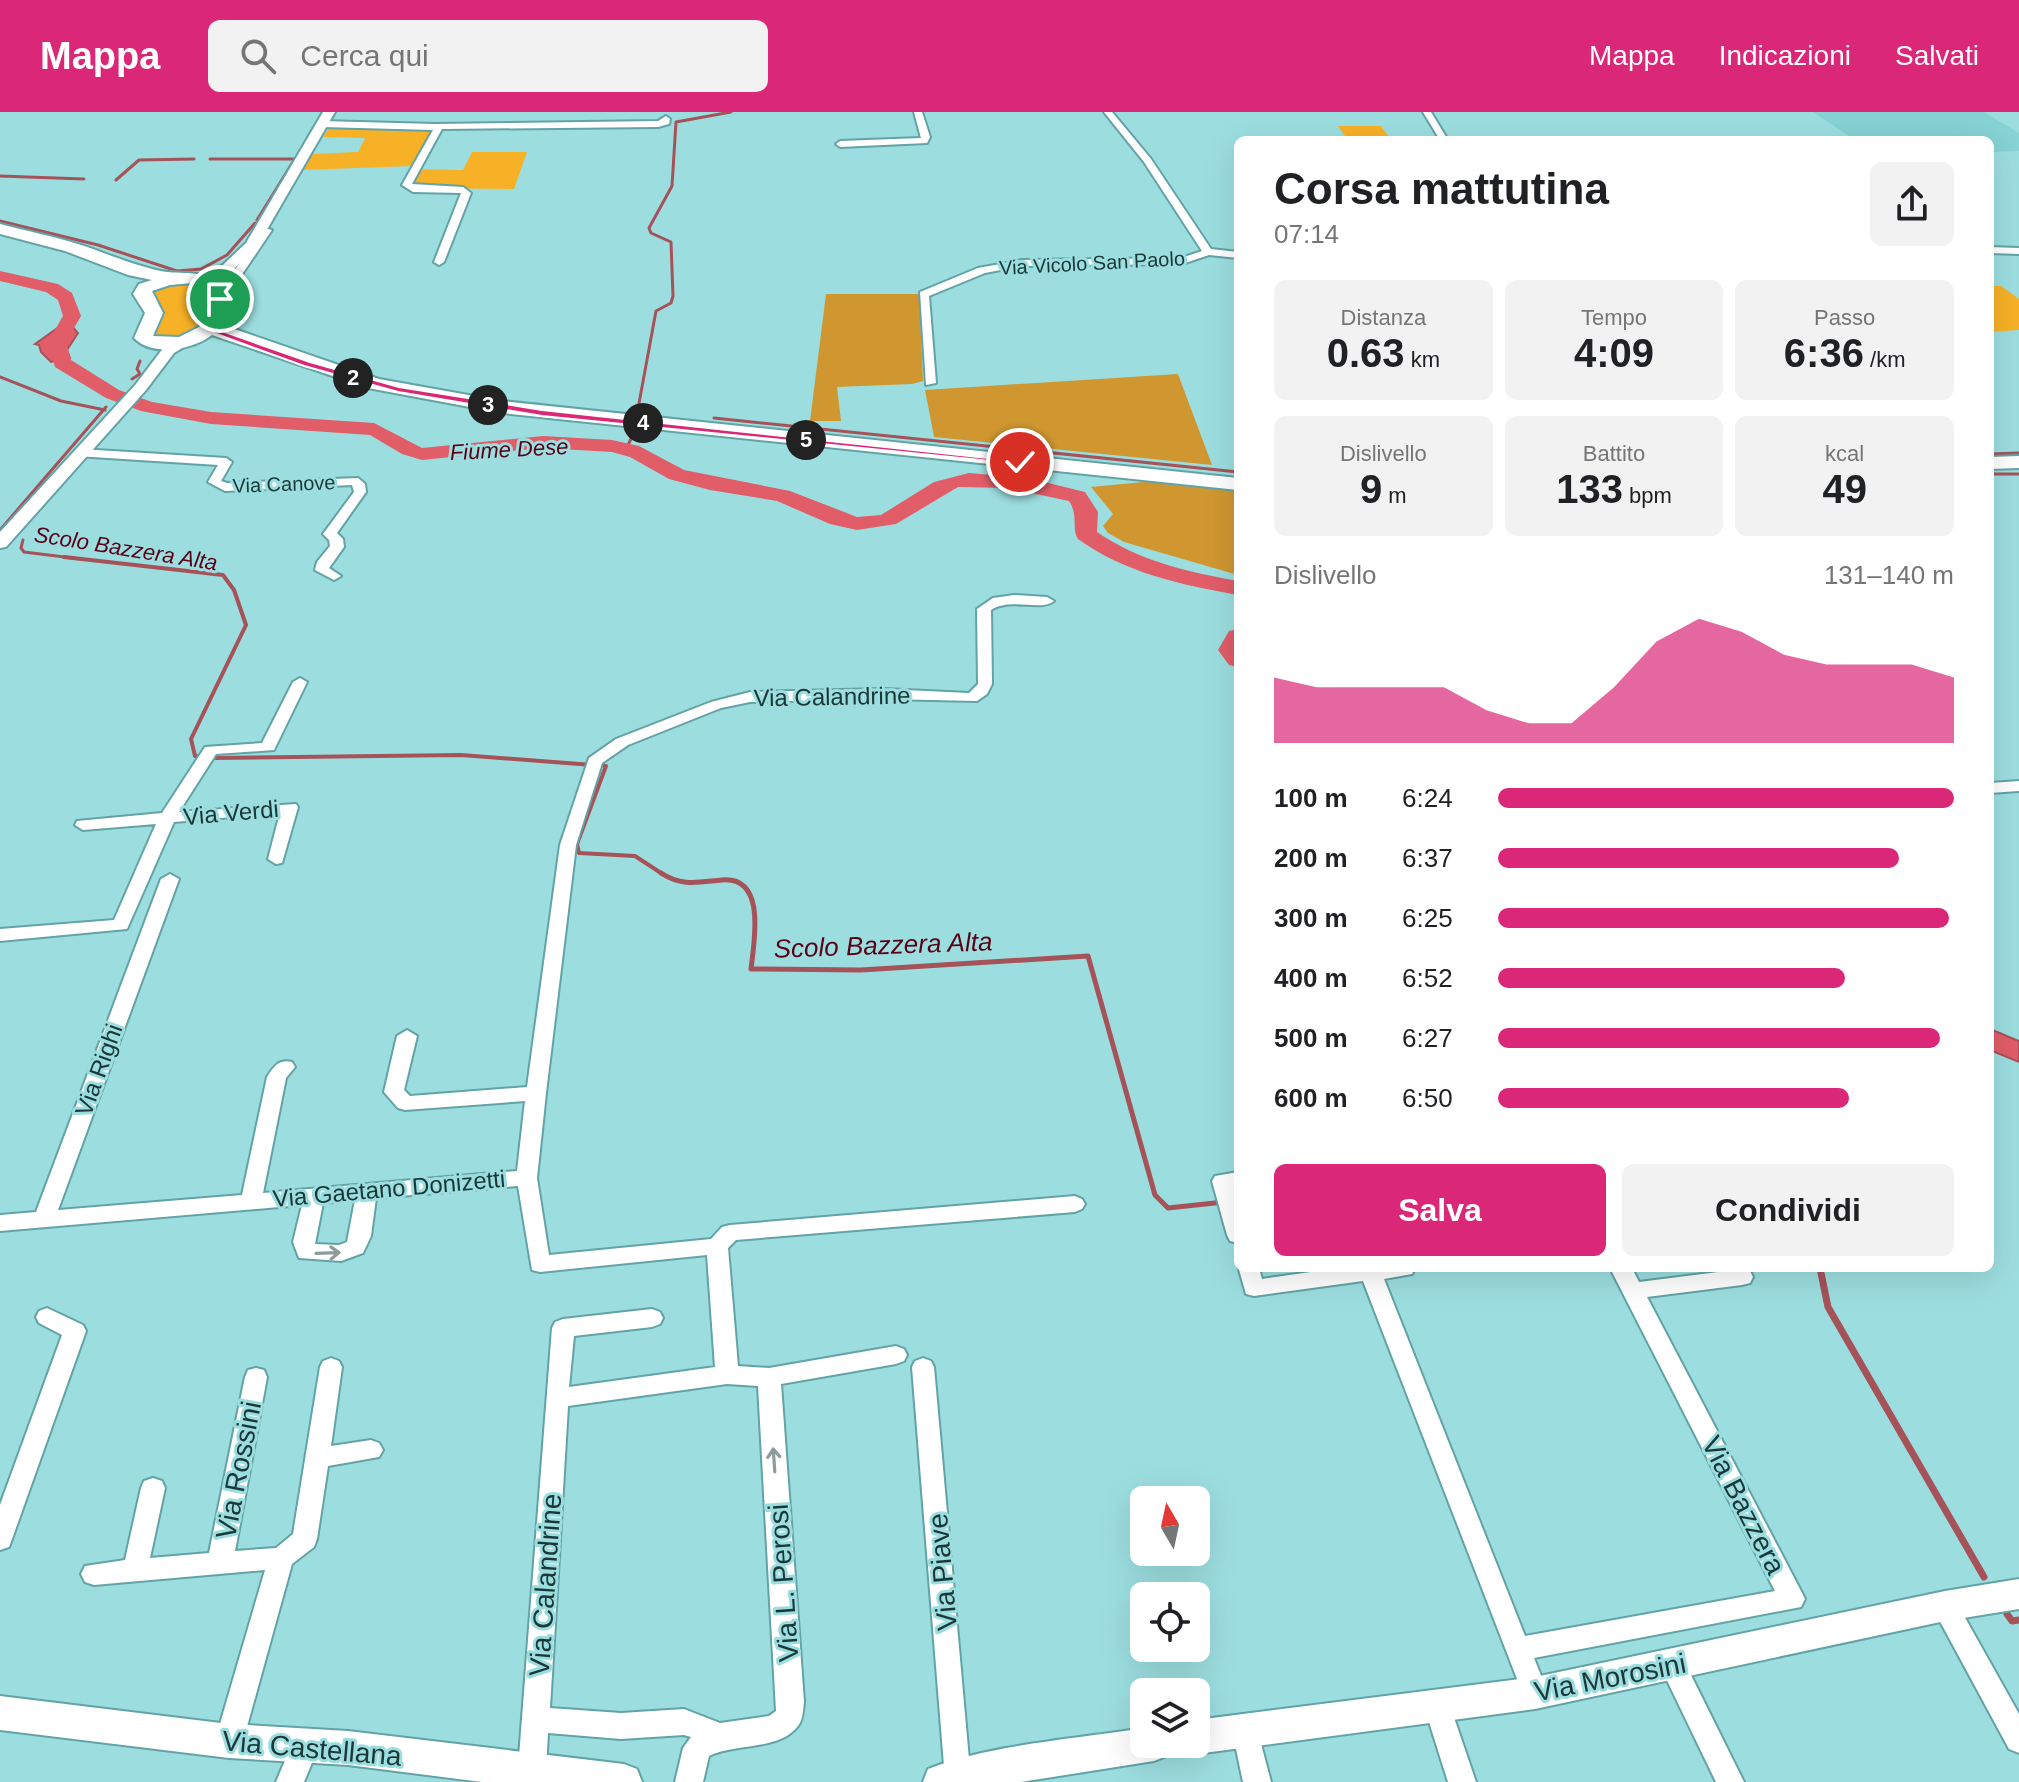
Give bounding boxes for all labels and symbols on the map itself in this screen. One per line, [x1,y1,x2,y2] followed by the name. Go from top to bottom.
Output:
[999,247,1185,279] street label: Via Vicolo San Paolo
[186,265,254,333] pin
[333,358,373,398] pin: 2
[468,385,508,425] pin: 3
[623,403,663,443] pin: 4
[786,420,826,460] pin: 5
[986,428,1054,496] pin
[449,434,569,465] water label: Fiume Dese
[232,471,336,497] street label: Via Canove
[33,522,219,575] water label: Scolo Bazzera Alta
[753,682,911,711] street label: Via Calandrine
[182,795,280,830] street label: Via Verdi
[773,926,993,964] water label: Scolo Bazzera Alta
[69,1020,128,1119] street label: Via Righi
[272,1165,506,1212] street label: Via Gaetano Donizetti
[314,1245,341,1260] one-way arrow
[210,1399,267,1542] street label: Via Rossini
[1696,1431,1792,1580] street label: Via Bazzera
[766,1447,781,1474] one-way arrow
[1130,1486,1210,1566] north arrow
[524,1493,567,1677] street label: Via Calandrine
[763,1503,804,1663] street label: Via L. Perosi
[922,1512,963,1632] street label: Via Piave
[1532,1648,1688,1707] street label: Via Morosini
[221,1725,403,1772] street label: Via Castellana

